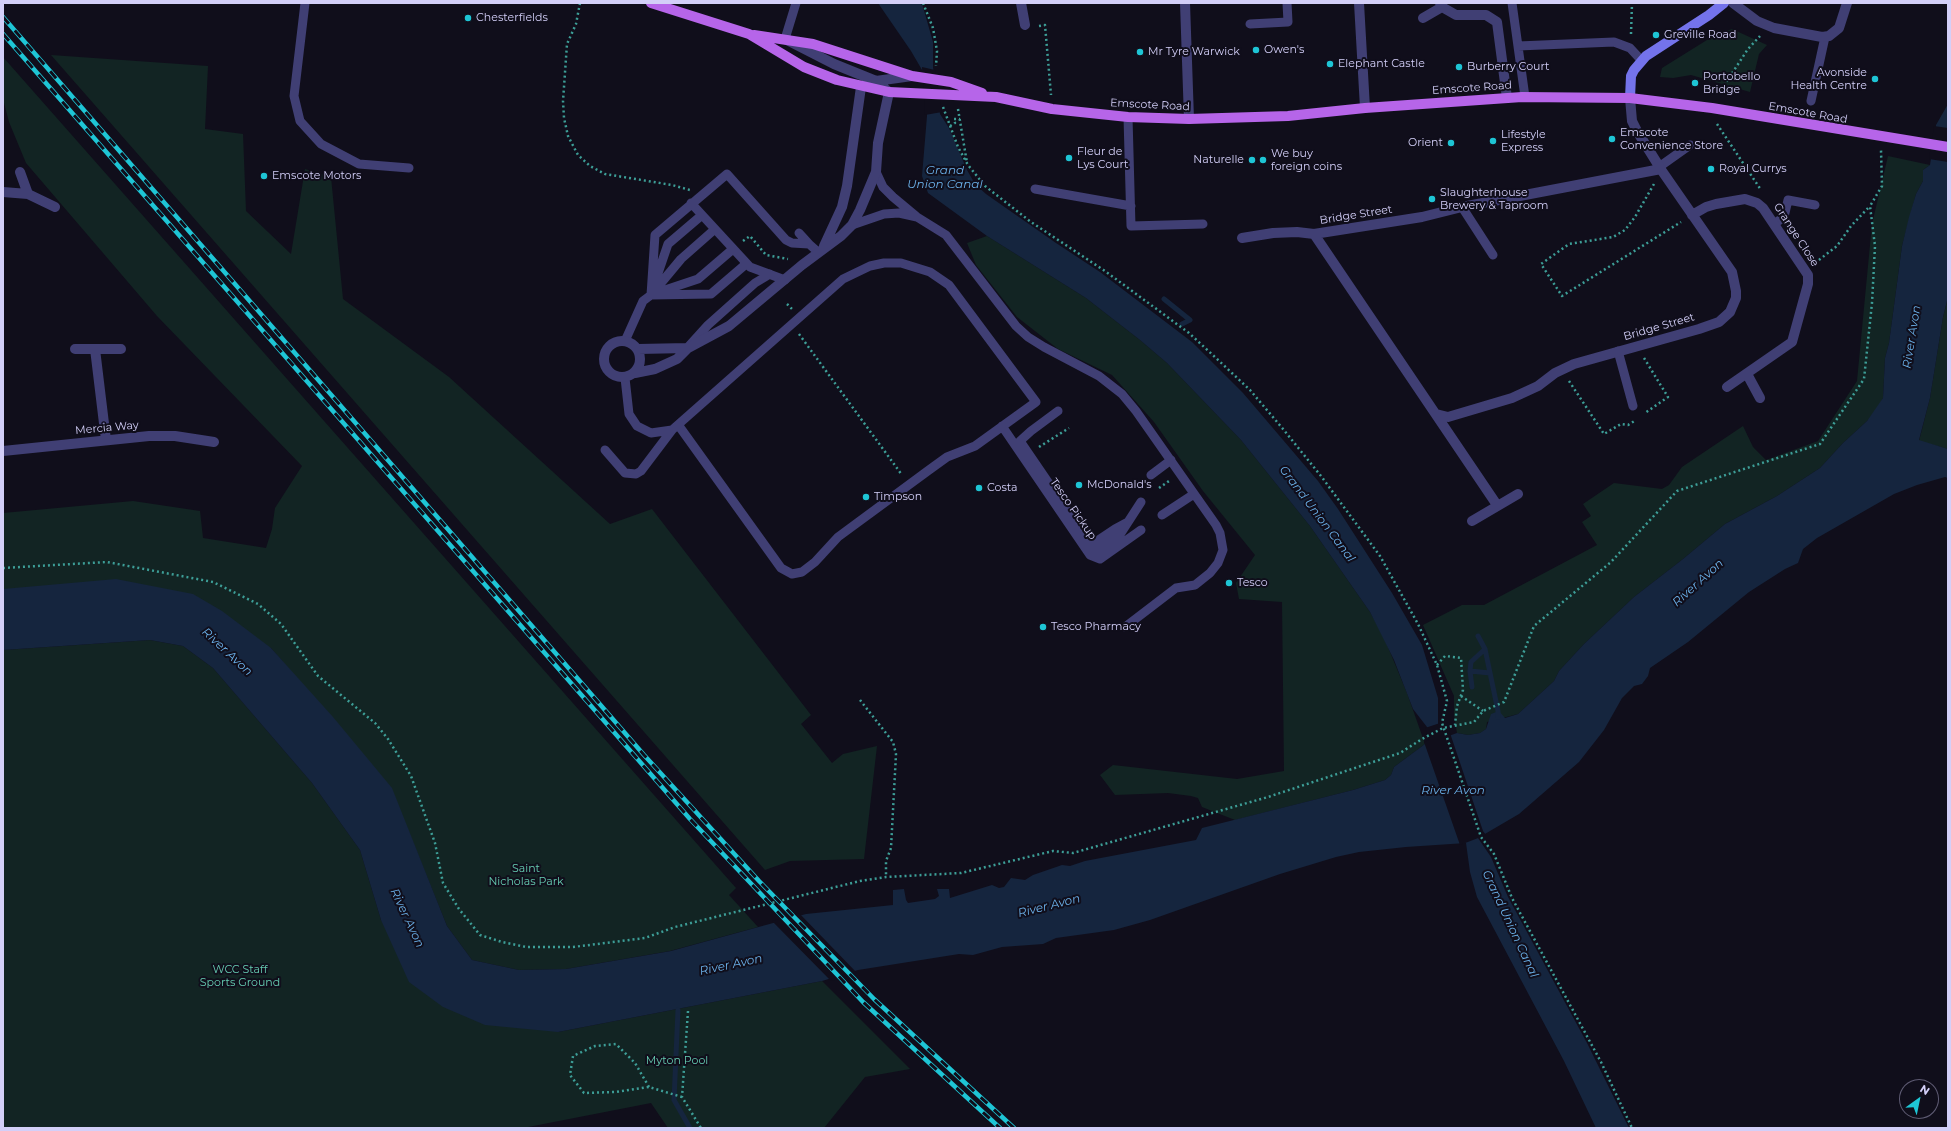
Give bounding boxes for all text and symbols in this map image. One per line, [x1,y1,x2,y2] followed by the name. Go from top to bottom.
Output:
[476,11,548,25] place label: Chesterfields
[463,13,473,23] marker: Chesterfields
[1664,28,1736,42] place label: Greville Road
[1651,30,1661,40] marker: Greville Road
[1264,43,1304,57] place label: Owen's
[1148,45,1240,59] place label: Mr Tyre Warwick
[1251,45,1261,55] marker: Owen's
[1135,47,1145,57] marker: Mr Tyre Warwick
[1338,57,1425,71] place label: Elephant Castle
[1325,59,1335,69] marker: Elephant Castle
[1467,60,1550,74] place label: Burberry Court
[1454,62,1464,72] marker: Burberry Court
[1790,66,1867,92] place label: Avonside Health Centre
[1703,70,1760,96] place label: Portobello Bridge
[1870,74,1880,84] marker: Avonside Health Centre
[1690,78,1700,88] marker: Portobello Bridge
[1432,79,1512,97] street label: Emscote Road
[1110,96,1190,114] street label: Emscote Road
[1767,100,1849,126] street label: Emscote Road
[1620,126,1723,152] place label: Emscote Convenience Store
[1501,128,1546,154] place label: Lifestyle Express
[1607,134,1617,144] marker: Emscote Convenience Store
[1408,136,1443,150] place label: Orient
[1488,136,1498,146] marker: Lifestyle Express
[1446,138,1456,148] marker: Orient
[1077,145,1129,171] place label: Fleur de Lys Court
[1271,147,1342,173] place label: We buy foreign coins
[1064,153,1074,163] marker: Fleur de Lys Court
[1193,153,1244,167] place label: Naturelle
[1247,155,1257,165] marker: Naturelle
[1258,155,1268,165] marker: We buy foreign coins
[1719,162,1787,176] place label: Royal Currys
[907,163,983,191] water label: Grand Union Canal
[1706,164,1716,174] marker: Royal Currys
[272,169,361,183] place label: Emscote Motors
[259,171,269,181] marker: Emscote Motors
[1440,186,1548,212] place label: Slaughterhouse Brewery & Taproom
[1427,194,1437,204] marker: Slaughterhouse Brewery & Taproom
[1771,201,1821,269] street label: Grange Close
[1319,203,1393,227] street label: Bridge Street
[1900,304,1924,370] water label: River Avon
[1622,311,1696,343] street label: Bridge Street
[75,419,139,437] street label: Mercia Way
[1276,463,1358,565] water label: Grand Union Canal
[1047,476,1099,542] street label: Tesco Pickup
[1087,478,1152,492] place label: McDonald's
[1074,480,1084,490] marker: McDonald's
[987,481,1018,495] place label: Costa
[974,483,984,493] marker: Costa
[874,490,922,504] place label: Timpson
[861,492,871,502] marker: Timpson
[1670,556,1726,610] water label: River Avon
[1237,576,1268,590] place label: Tesco
[1224,578,1234,588] marker: Tesco
[1051,620,1141,634] place label: Tesco Pharmacy
[1038,622,1048,632] marker: Tesco Pharmacy
[199,625,255,679] water label: River Avon
[1421,783,1485,797] water label: River Avon
[488,862,564,888] park label: Saint Nicholas Park
[1479,868,1541,980] water label: Grand Union Canal
[387,886,427,950] water label: River Avon
[1016,891,1082,921] water label: River Avon
[698,951,764,979] water label: River Avon
[200,963,280,989] park label: WCC Staff Sports Ground
[646,1054,708,1068] park label: Myton Pool
[1899,1079,1939,1119] north arrow
[1917,1081,1933,1098] text: N

